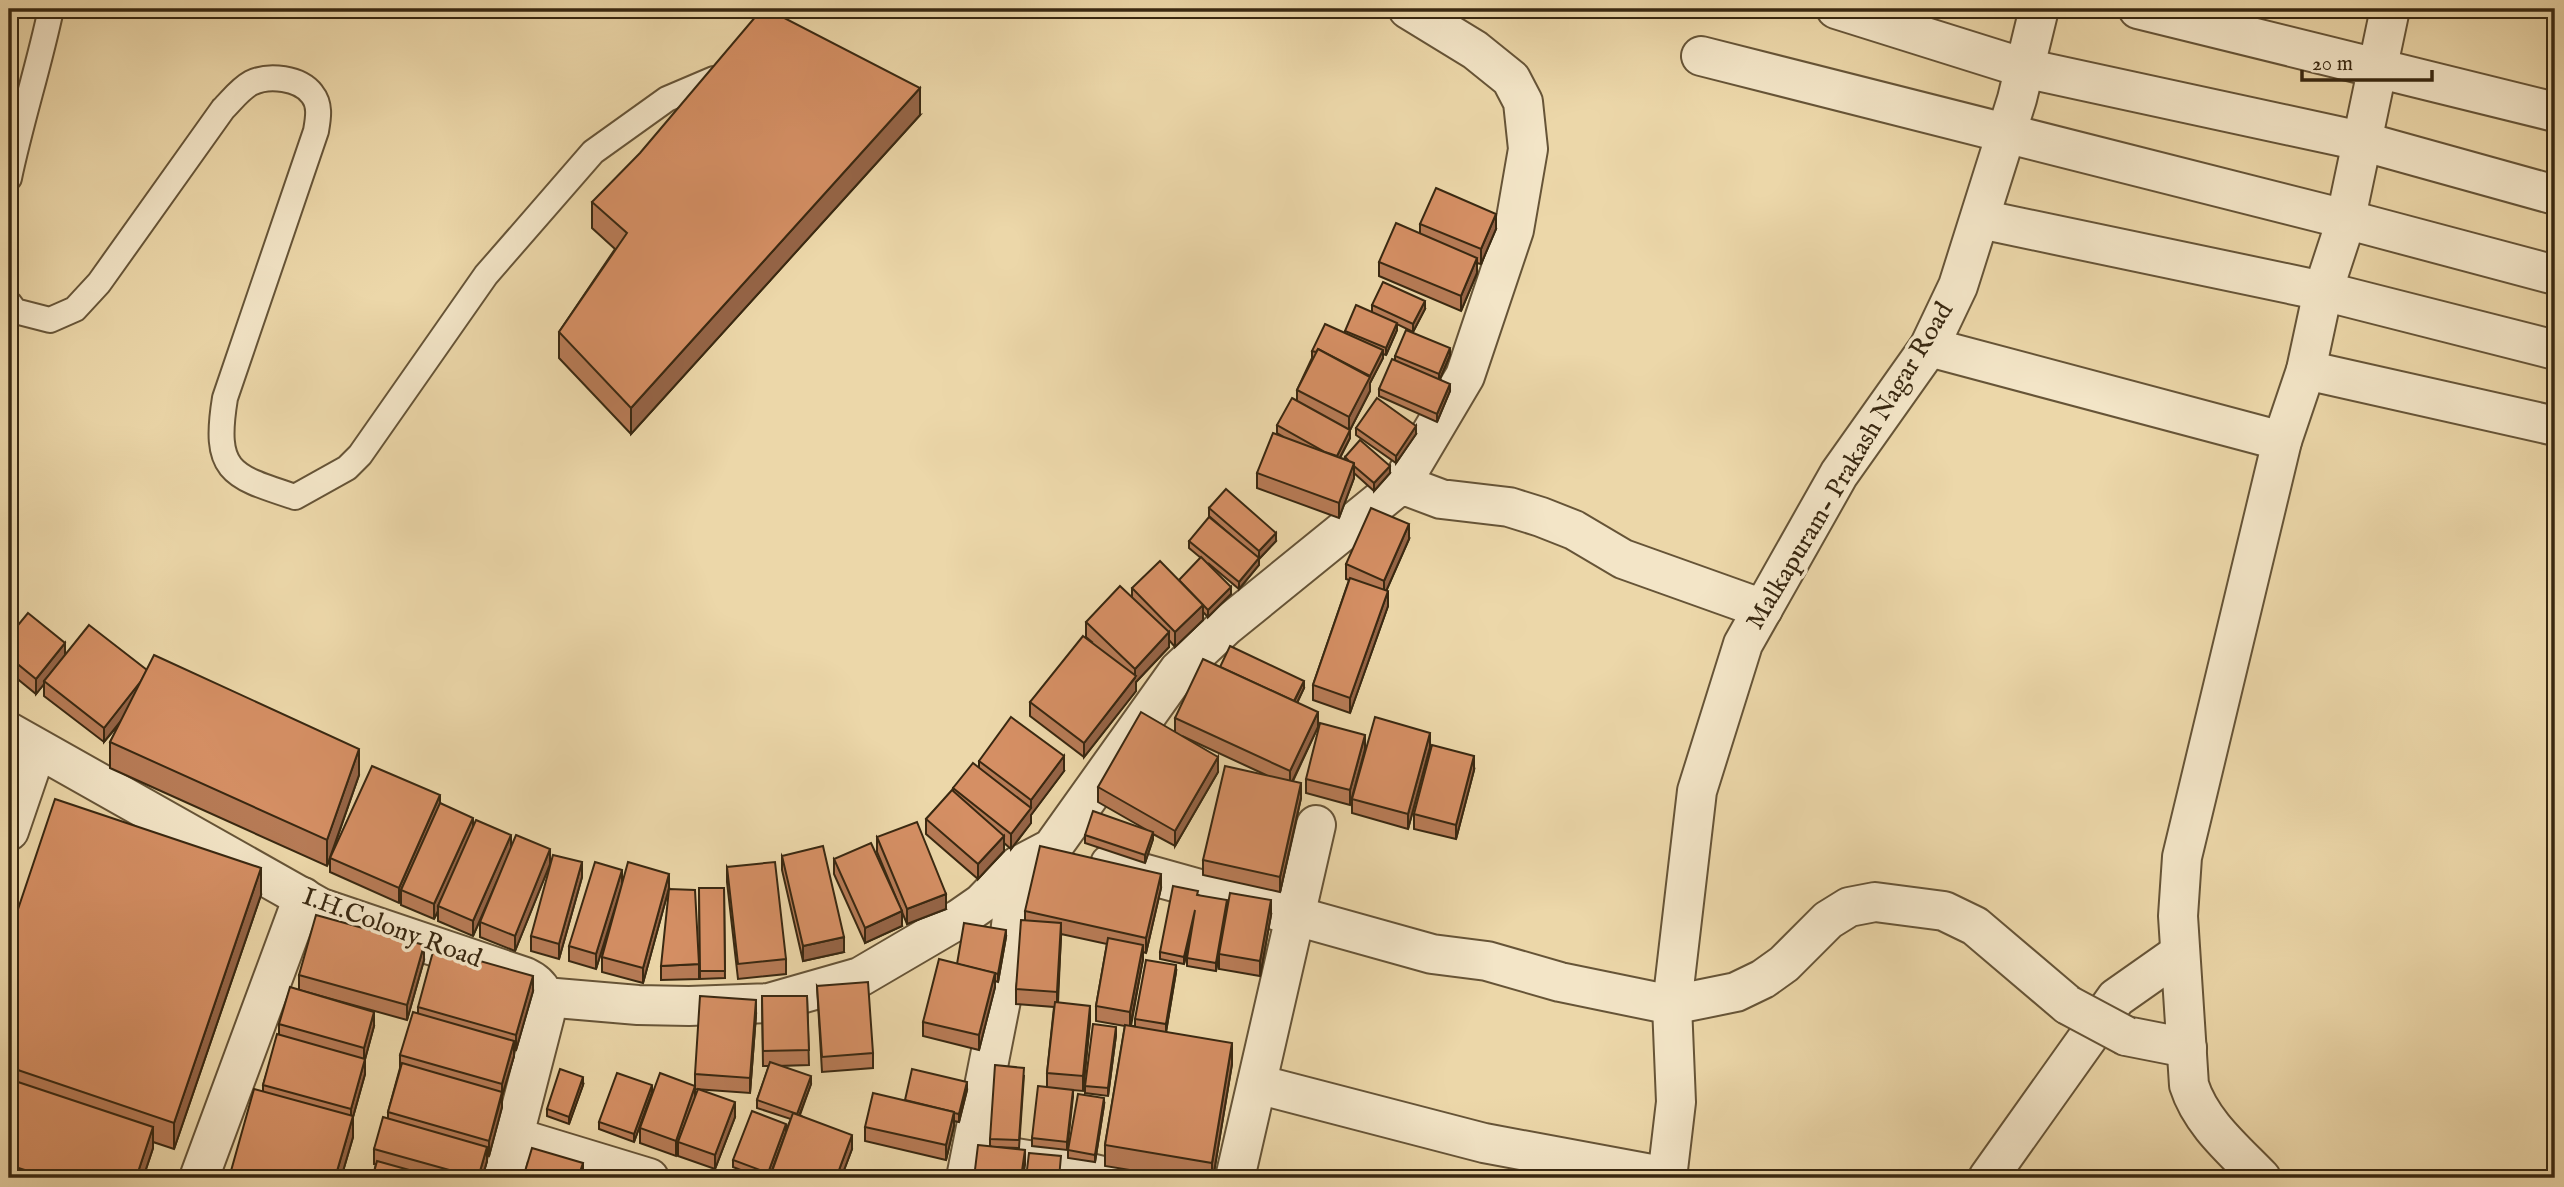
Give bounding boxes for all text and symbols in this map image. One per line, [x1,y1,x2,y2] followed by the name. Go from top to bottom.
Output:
[2302,38,2431,82] scale bar
[2312,51,2353,78] text: 20 m
[1739,296,1961,636] street label: Malkapuram- Prakash Nagar Road
[298,880,486,976] street label: I.H.Colony Road

